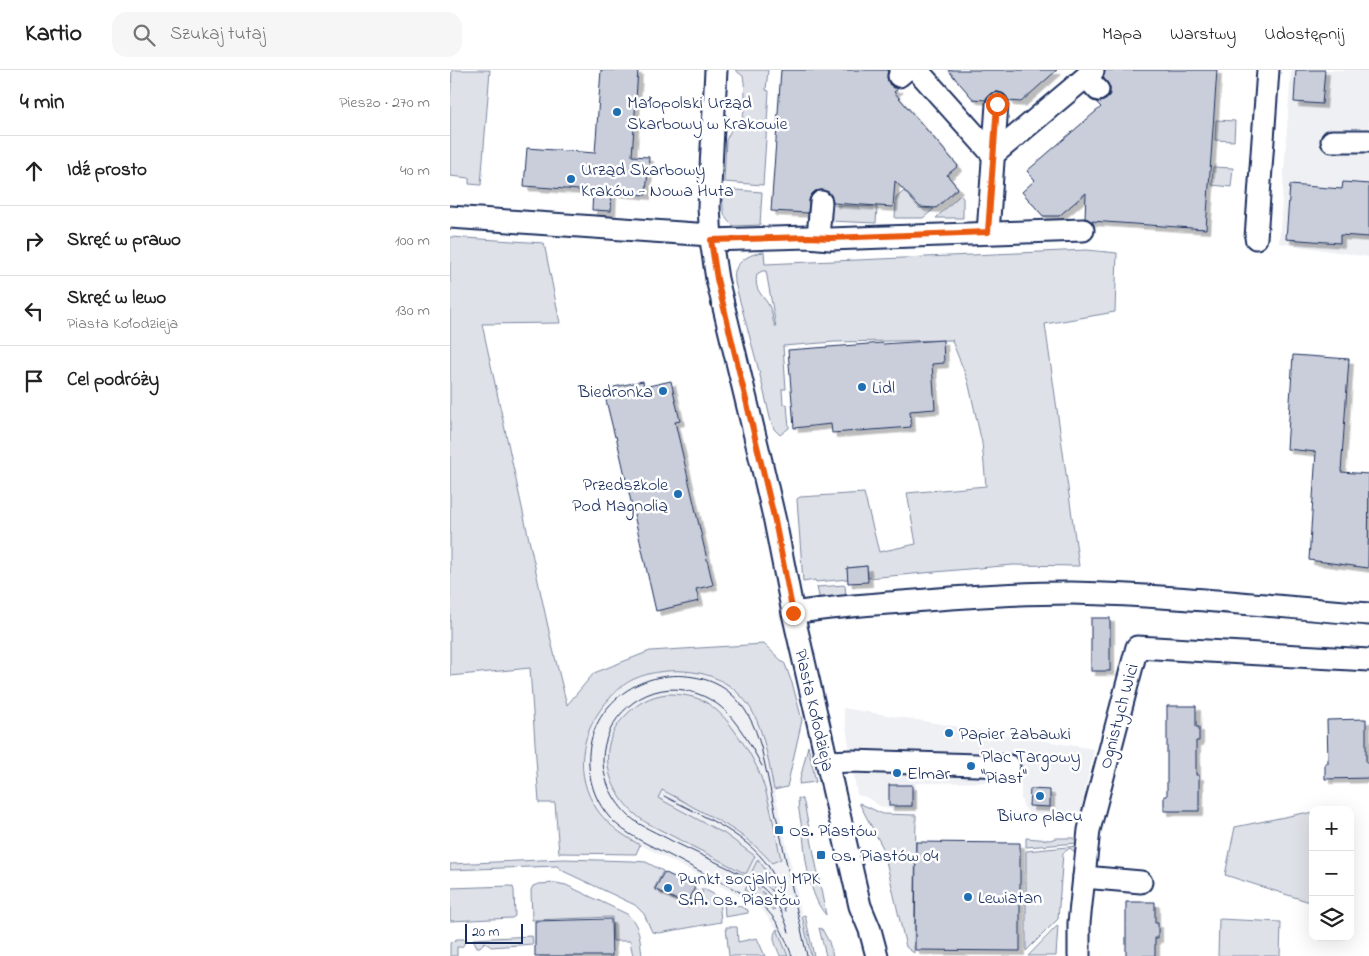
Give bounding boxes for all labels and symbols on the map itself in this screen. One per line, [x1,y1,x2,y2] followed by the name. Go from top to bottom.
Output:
[627,91,789,138] place label: Małopolski Urząd Skarbowy w Krakowie
[986,93,1009,116] route start
[611,106,623,118] marker: Małopolski Urząd Skarbowy w Krakowie
[581,158,734,205] place label: Urząd Skarbowy Kraków - Nowa Huta
[565,173,577,185] marker: Urząd Skarbowy Kraków - Nowa Huta
[872,376,895,402] place label: Lidl
[577,380,653,406] place label: Biedronka
[856,381,868,393] marker: Lidl
[657,385,669,397] marker: Biedronka
[572,473,669,521] place label: Przedszkole Pod Magnolią
[672,488,684,500] marker: Przedszkole Pod Magnolią
[782,602,805,625] route end
[786,647,840,774] street label: Piasta Kołodzieja
[1093,661,1147,772] street label: Ognistych Wici
[959,722,1071,748] place label: Papier Zabawki
[943,727,955,739] marker: Papier Zabawki
[981,745,1080,792] place label: Plac Targowy "Piast"
[965,760,977,772] marker: Plac Targowy "Piast"
[907,762,951,788] place label: Elmar
[891,767,903,779] marker: Elmar
[1034,790,1046,802] marker: Biuro placu
[996,804,1083,830] place label: Biuro placu
[789,819,877,845] place label: Os. Piastów
[773,824,785,836] marker: Os. Piastów
[831,844,939,870] place label: Os. Piastów 04
[815,849,827,861] marker: Os. Piastów 04
[678,867,820,914] place label: Punkt socjalny MPK S.A. Os. Piastów
[662,882,674,894] marker: Punkt socjalny MPK S.A. Os. Piastów
[978,886,1042,912] place label: Lewiatan
[962,891,974,903] marker: Lewiatan
[465,921,522,944] scale bar

